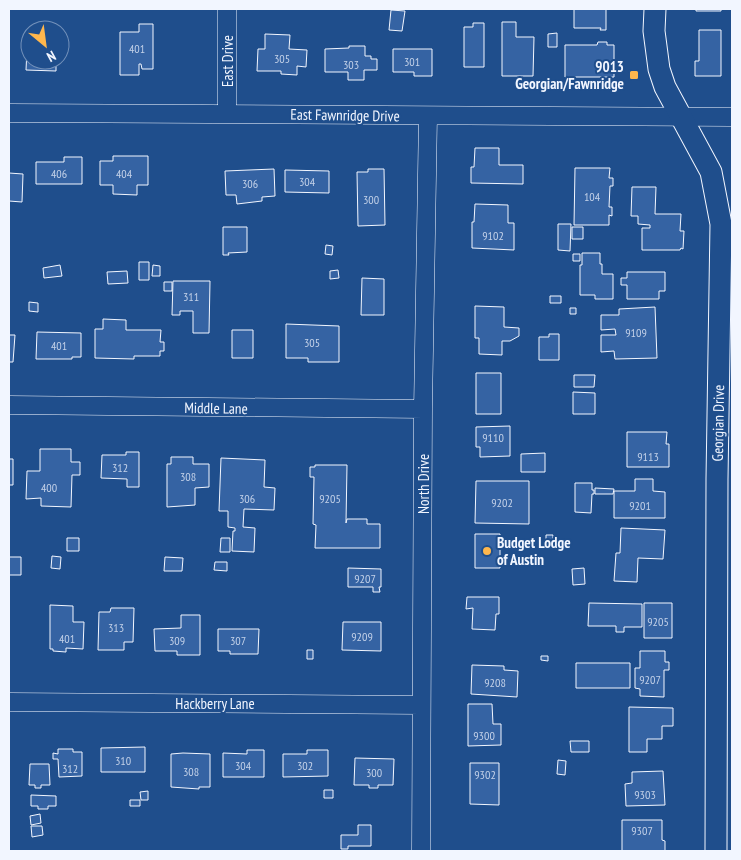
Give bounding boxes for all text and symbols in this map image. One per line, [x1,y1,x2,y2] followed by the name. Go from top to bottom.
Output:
[20,20,70,70] north arrow
[218,35,237,87] street label: East Drive
[129,41,145,56] house number: 401
[44,47,59,66] text: N
[274,51,290,66] house number: 305
[404,54,420,69] house number: 301
[343,57,359,72] house number: 303
[515,57,624,93] place label: 9013 Georgian/Fawnridge
[628,69,640,81] marker: 9013 Georgian/Fawnridge
[290,105,400,125] street label: East Fawnridge Drive
[51,166,67,181] house number: 406
[116,166,133,181] house number: 404
[299,174,316,189] house number: 304
[242,176,258,191] house number: 306
[584,189,601,204] house number: 104
[363,192,379,207] house number: 300
[482,228,504,243] house number: 9102
[183,289,199,304] house number: 311
[625,325,647,340] house number: 9109
[304,335,320,350] house number: 305
[51,338,67,353] house number: 401
[708,384,728,462] street label: Georgian Drive
[184,398,248,418] street label: Middle Lane
[482,430,504,445] house number: 9110
[637,449,659,464] house number: 9113
[414,454,433,514] street label: North Drive
[112,460,128,475] house number: 312
[180,469,196,484] house number: 308
[41,480,57,495] house number: 400
[239,491,255,506] house number: 306
[319,491,341,506] house number: 9205
[491,495,513,510] house number: 9202
[629,498,651,513] house number: 9201
[497,533,571,569] place label: Budget Lodge of Austin
[481,545,493,557] marker: Budget Lodge of Austin
[354,571,376,586] house number: 9207
[647,614,669,629] house number: 9205
[108,620,124,635] house number: 313
[351,629,373,644] house number: 9209
[59,631,75,646] house number: 401
[169,633,185,648] house number: 309
[230,633,246,648] house number: 307
[639,672,661,687] house number: 9207
[484,675,506,690] house number: 9208
[175,694,255,713] street label: Hackberry Lane
[473,728,495,743] house number: 9300
[115,753,131,768] house number: 310
[235,758,252,773] house number: 304
[297,758,313,773] house number: 302
[62,761,78,776] house number: 312
[183,764,199,779] house number: 308
[366,765,382,780] house number: 300
[474,767,496,782] house number: 9302
[634,787,656,802] house number: 9303
[631,823,653,838] house number: 9307

